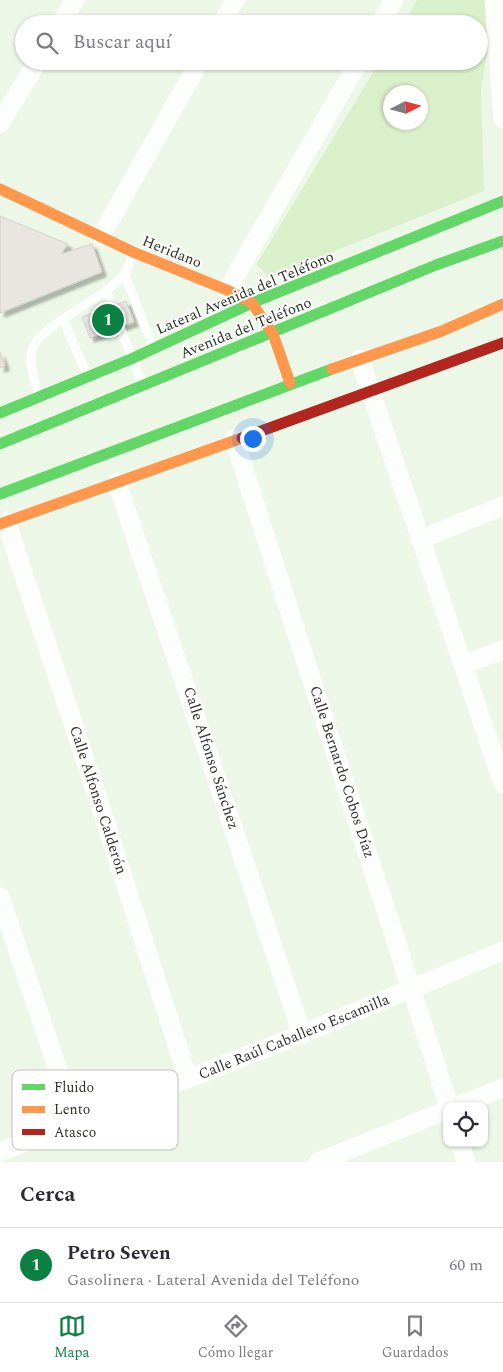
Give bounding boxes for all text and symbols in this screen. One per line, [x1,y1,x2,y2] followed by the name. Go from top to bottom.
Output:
[15,15,488,70] search box
[73,28,172,57] text: Buscar aquí
[33,29,61,57] icon: search
[383,85,428,130] north arrow
[139,230,205,274] street label: Heridano
[154,247,336,339] street label: Lateral Avenida del Teléfono
[178,293,314,363] street label: Avenida del Teléfono
[92,301,124,339] pin: 1
[240,426,266,452] your location
[303,683,381,861] street label: Calle Bernardo Cobos Díaz
[177,684,245,832] street label: Calle Alfonso Sánchez
[63,723,133,877] street label: Calle Alfonso Calderón
[195,988,394,1086] street label: Calle Raúl Caballero Escamilla
[12,1070,178,1150] legend
[54,1077,94,1098] text: Fluido
[54,1099,90,1120] text: Lento
[443,1102,488,1147] map controls
[443,1102,488,1147] button: locate
[54,1122,96,1143] text: Atasco
[20,1179,75,1211] text: Cerca
[67,1239,171,1268] text: Petro Seven
[32,1253,40,1277] text: 1
[449,1253,483,1277] text: 60 m
[67,1268,360,1292] text: Gasolinera · Lateral Avenida del Teléfono
[54,1312,89,1363] tab: Mapa
[198,1312,273,1363] tab: Cómo llegar
[382,1312,449,1363] tab: Guardados

